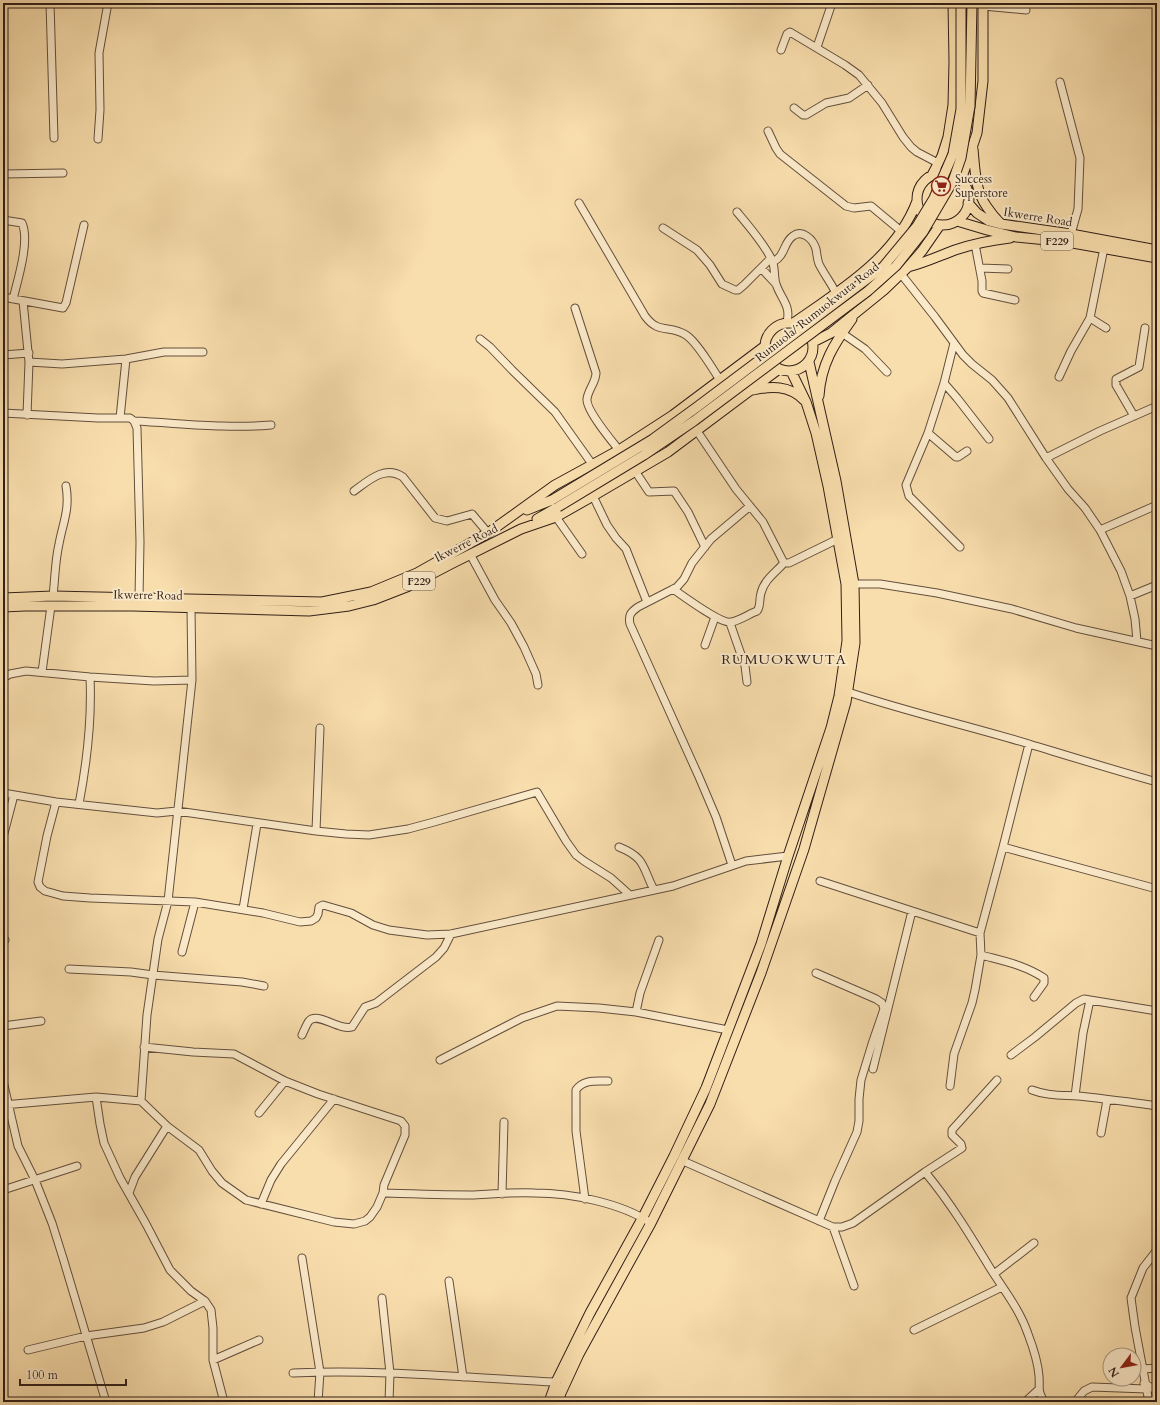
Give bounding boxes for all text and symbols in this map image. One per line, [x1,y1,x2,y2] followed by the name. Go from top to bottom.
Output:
[955,171,1008,201] place label: Success Superstore
[930,175,952,197] supermarket icon: Success Superstore
[1002,204,1074,230] street label: Ikwerre Road
[1041,232,1073,250] road number: F229
[752,258,883,365] street label: Rumuola/ Rumuokwuta Road
[431,520,501,566] street label: Ikwerre Road
[403,572,435,590] road number: F229
[113,586,183,604] street label: Ikwerre Road
[721,650,847,669] district label: RUMUOKWUTA
[1102,1347,1142,1387] north arrow
[20,1361,126,1387] scale bar
[1105,1364,1123,1380] text: N
[26,1367,59,1383] text: 100 m

